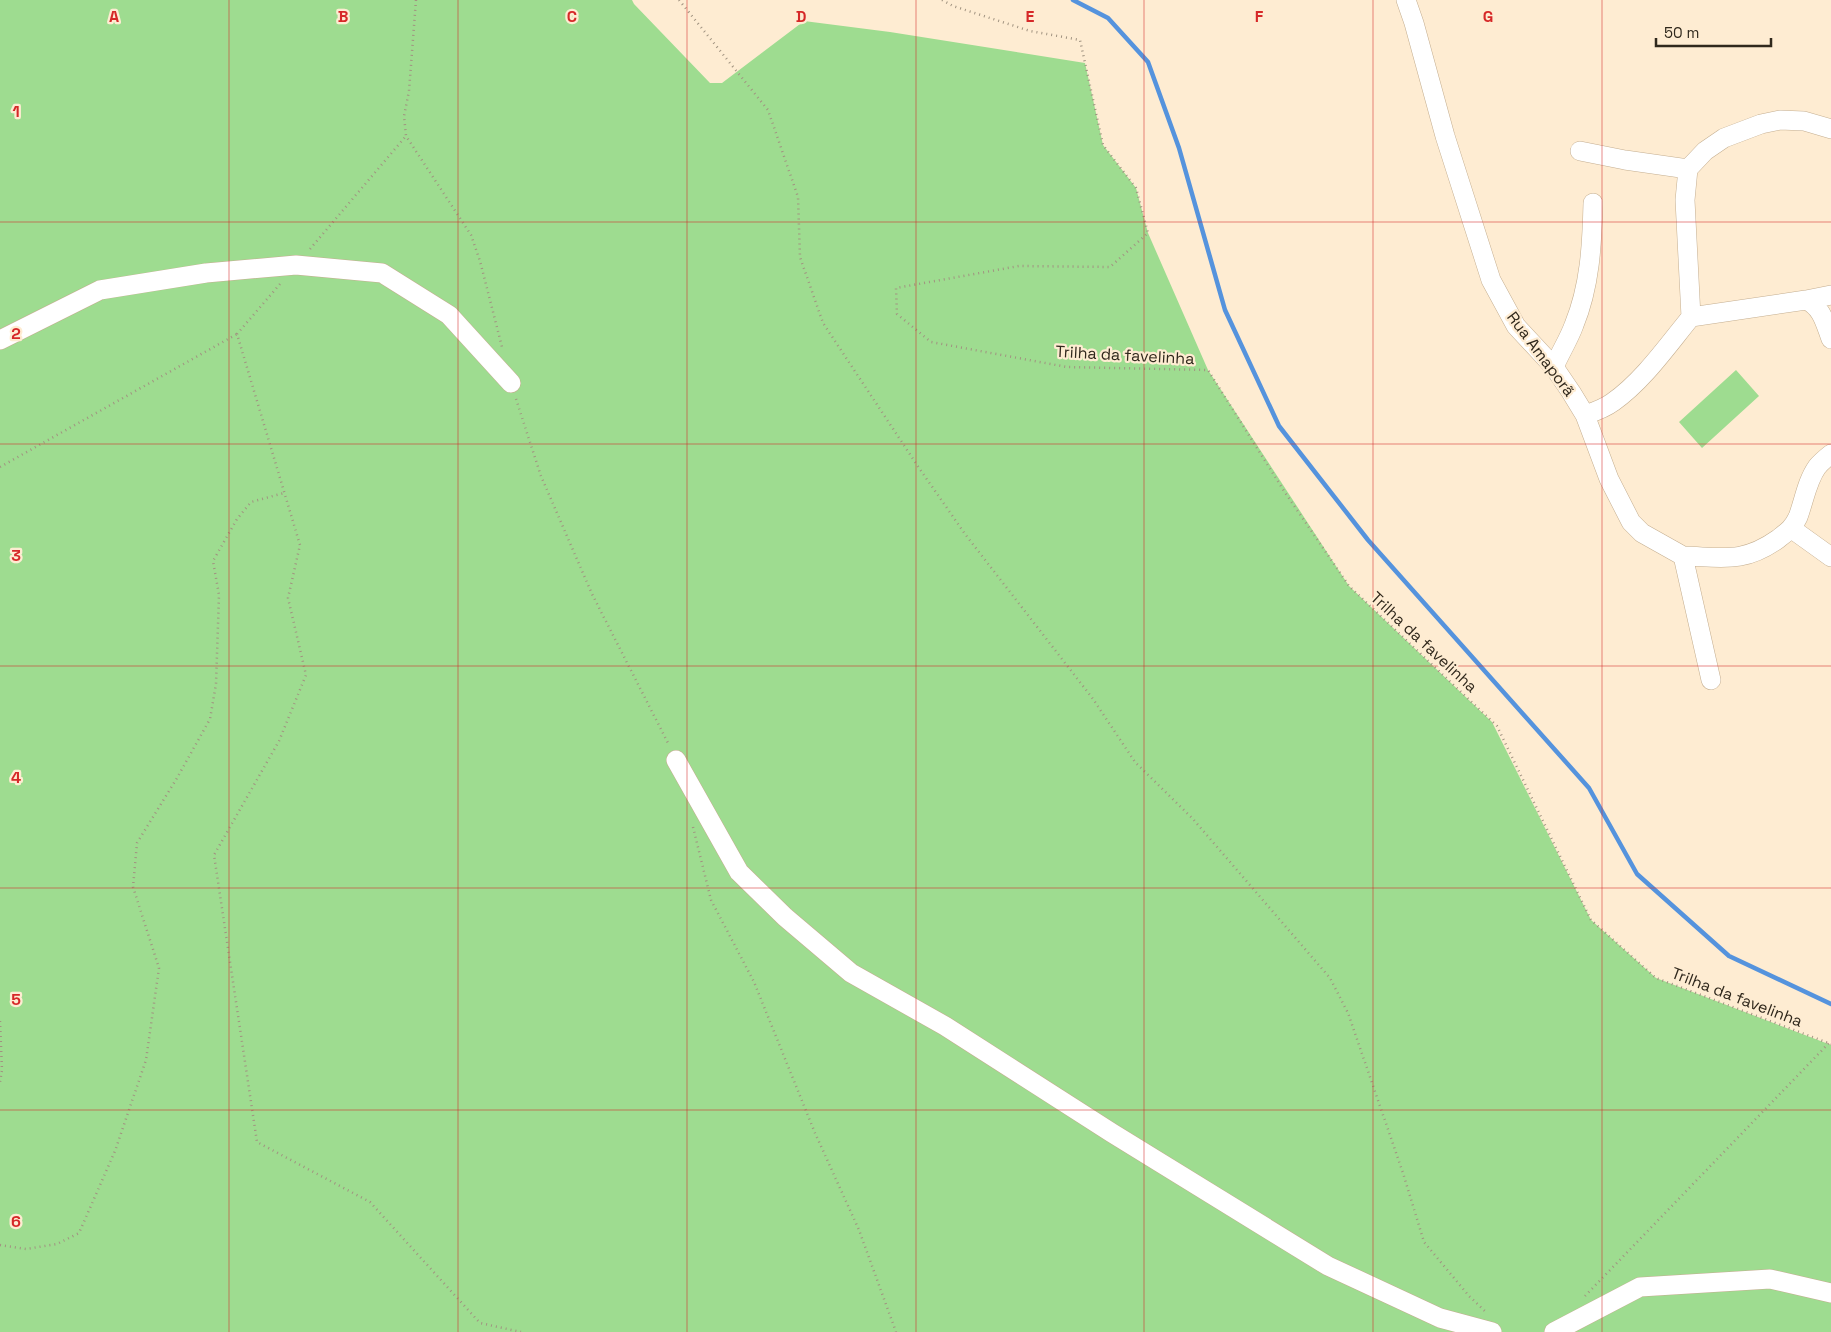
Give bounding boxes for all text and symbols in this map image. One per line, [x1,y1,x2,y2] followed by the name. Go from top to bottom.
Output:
[109,6,119,27] text: A
[338,6,348,27] text: B
[567,6,577,27] text: C
[796,6,806,27] text: D
[1026,6,1035,27] text: E
[1255,6,1264,27] text: F
[1483,6,1493,27] text: G
[1656,15,1771,47] scale bar
[1664,23,1699,42] text: 50 m
[12,101,20,122] text: 1
[1502,307,1580,401] street label: Rua Amaporã
[11,323,21,344] text: 2
[1055,341,1195,369] street label: Trilha da favelinha
[11,545,21,566] text: 3
[1366,587,1482,697] street label: Trilha da favelinha
[11,767,21,788] text: 4
[1668,962,1806,1032] street label: Trilha da favelinha
[11,989,21,1010] text: 5
[11,1211,21,1232] text: 6

